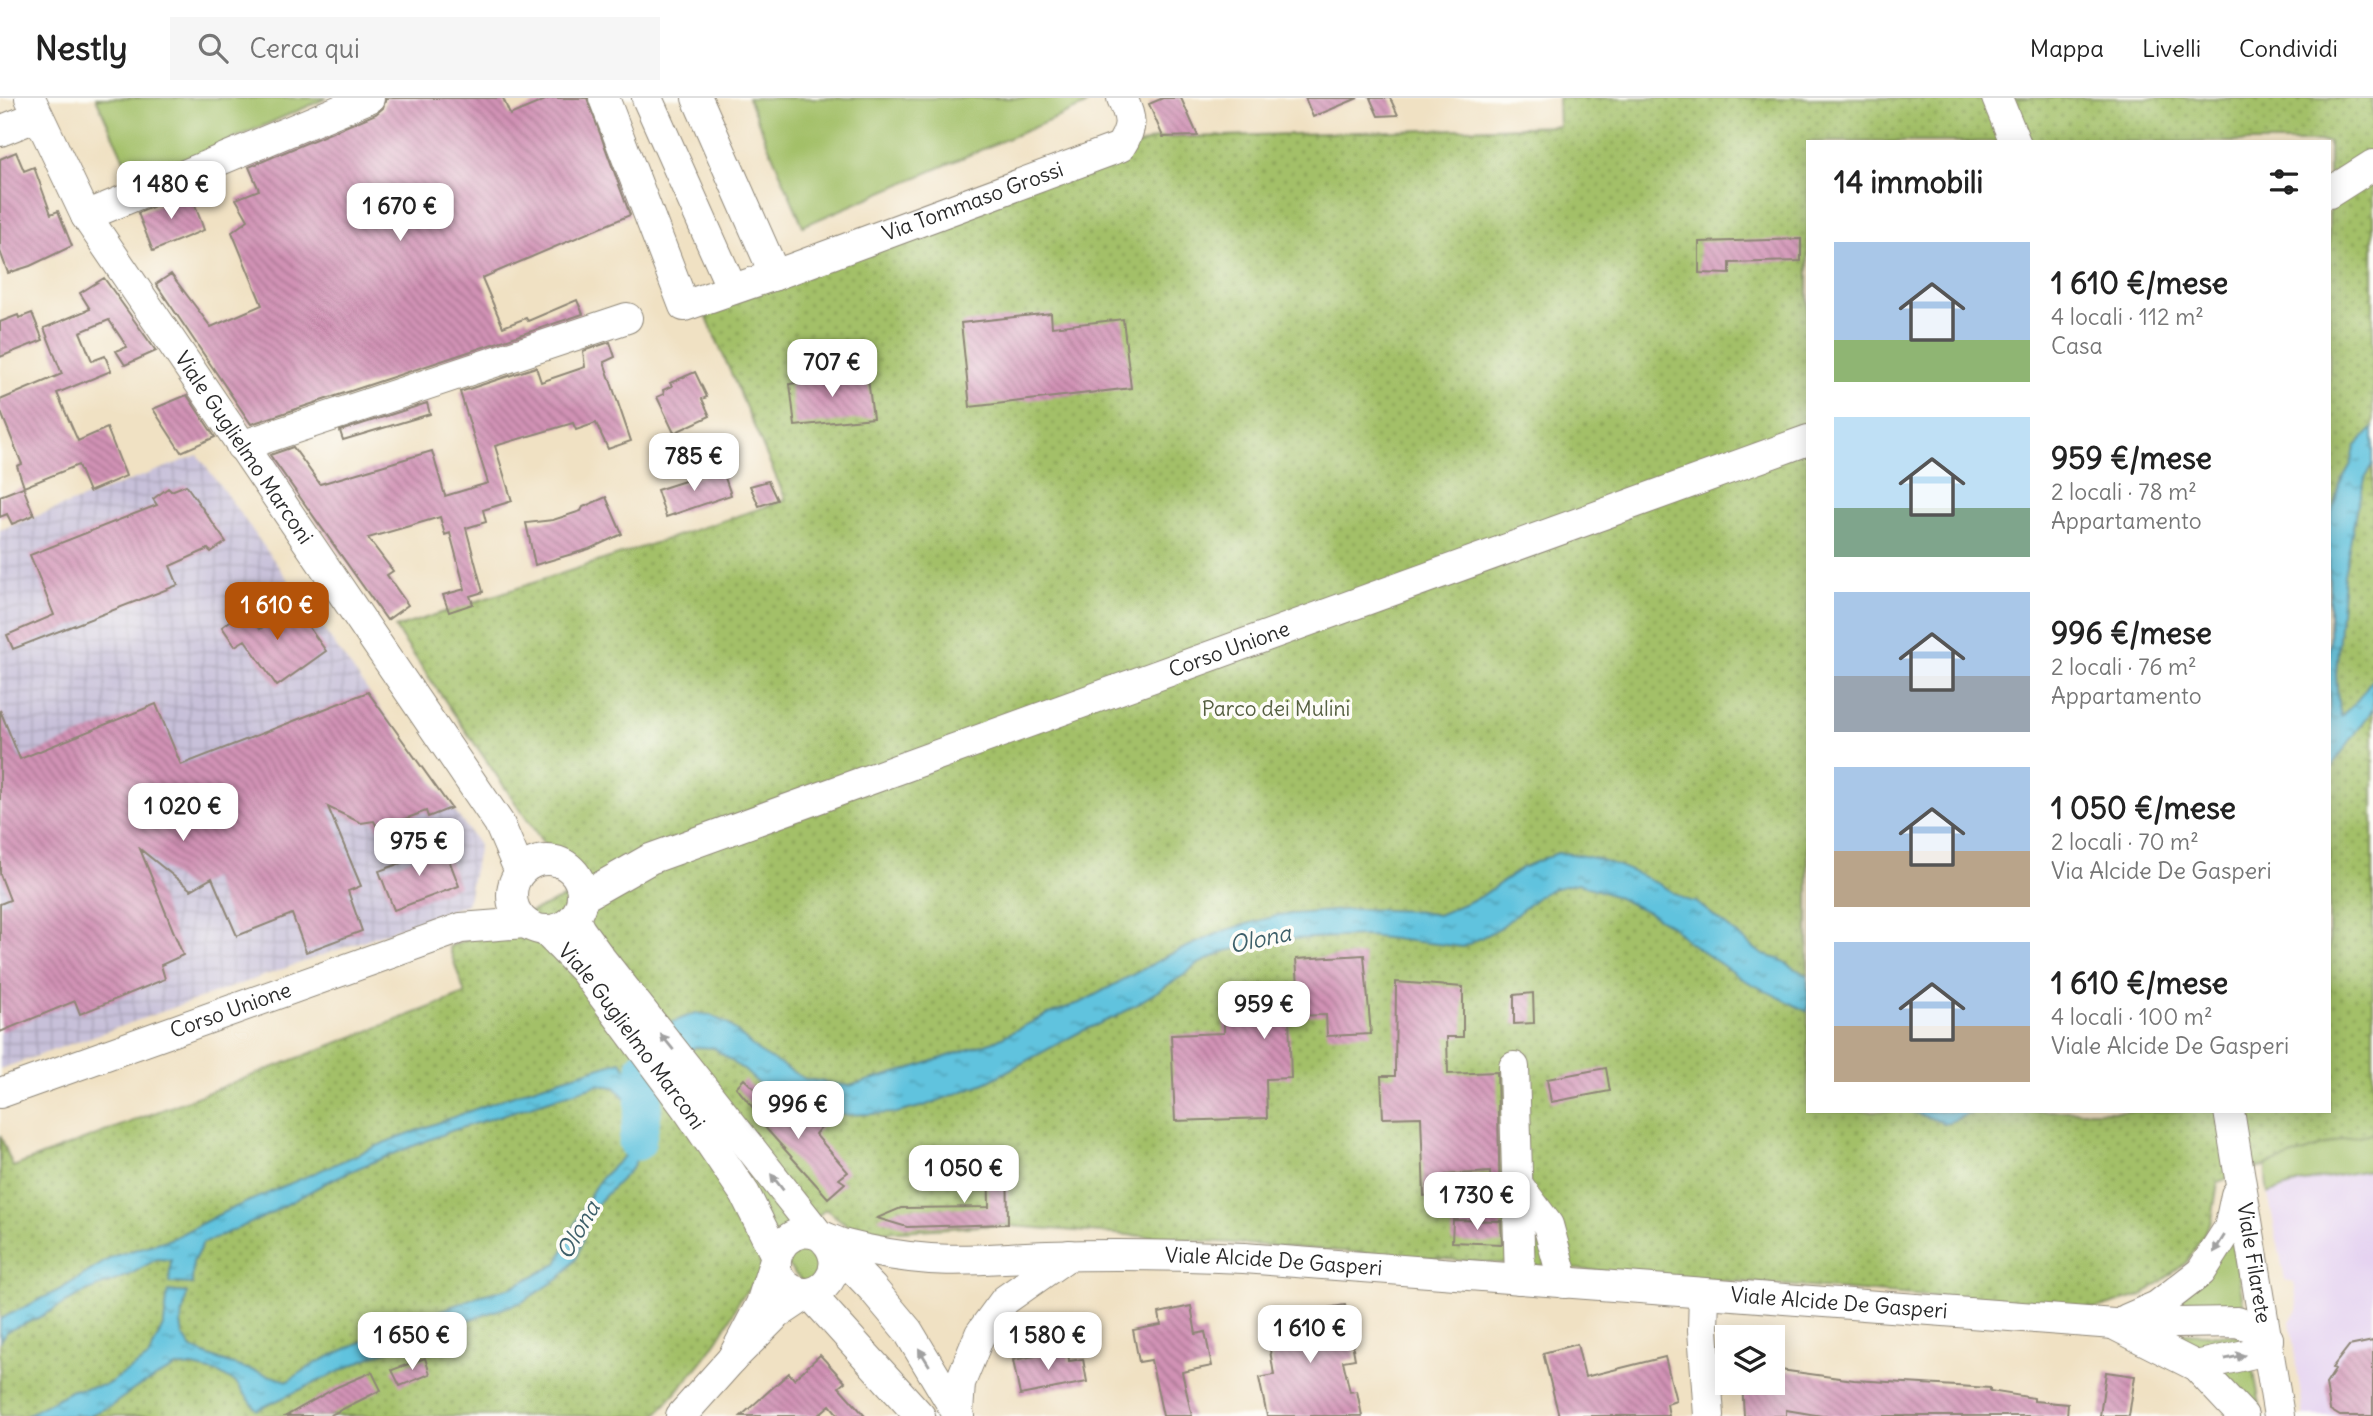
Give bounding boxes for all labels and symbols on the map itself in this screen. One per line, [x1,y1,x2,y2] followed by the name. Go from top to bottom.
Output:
[879,155,1067,247] street label: Via Tommaso Grossi
[106,162,236,221] pin: 1 480 €
[335,184,465,243] pin: 1 670 €
[783,340,881,399] pin: 707 €
[169,346,319,549] street label: Viale Guglielmo Marconi
[645,434,743,493] pin: 785 €
[212,582,342,642] pin: 1 610 €
[1165,615,1293,683] street label: Corso Unione
[1202,695,1350,722] park label: Parco dei Mulini
[118,784,248,843] pin: 1 020 €
[370,818,468,878] pin: 975 €
[1226,917,1295,959] water label: Olona
[552,937,711,1134] street label: Viale Guglielmo Marconi
[166,976,295,1044] street label: Corso Unione
[1215,982,1313,1041] pin: 959 €
[661,1033,675,1051] one-way arrow
[749,1082,847,1141] pin: 996 €
[899,1146,1029,1205] pin: 1 050 €
[1412,1172,1542,1232] pin: 1 730 €
[769,1173,784,1191] one-way arrow
[549,1194,607,1264] water label: Olona
[2231,1201,2278,1325] street label: Viale Filarete
[2212,1234,2225,1253] one-way arrow
[1165,1241,1383,1281] street label: Viale Alcide De Gasperi
[1730,1281,1949,1324] street label: Viale Alcide De Gasperi
[1245,1306,1375,1365] pin: 1 610 €
[347,1312,477,1372] pin: 1 650 €
[983,1312,1113,1372] pin: 1 580 €
[918,1348,930,1367] one-way arrow
[2224,1352,2246,1363] one-way arrow

